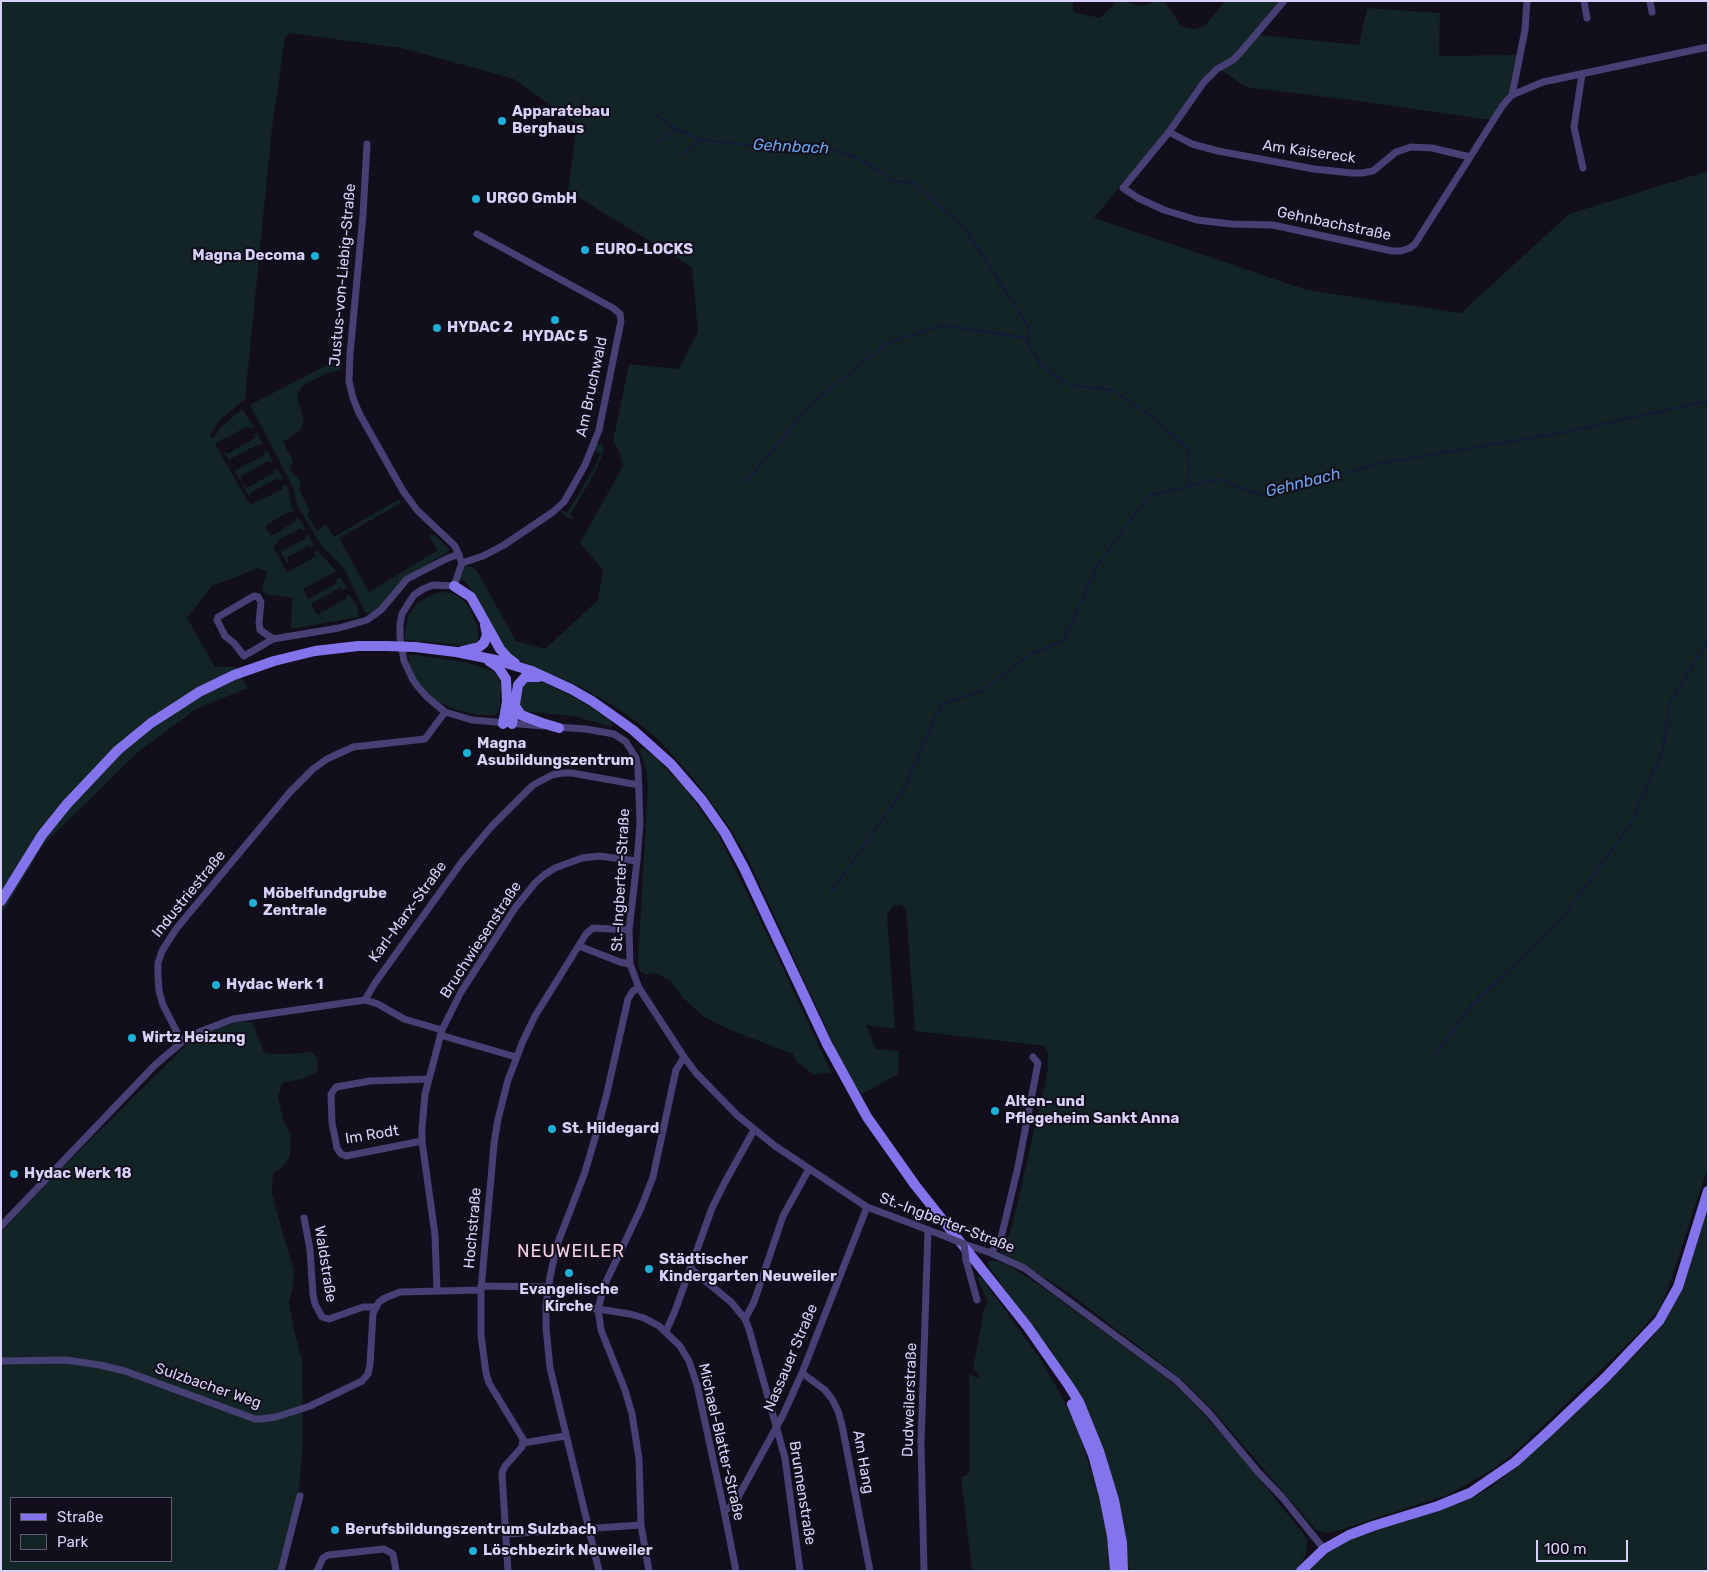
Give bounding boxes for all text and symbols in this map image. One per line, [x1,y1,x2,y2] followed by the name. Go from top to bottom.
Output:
[512,103,610,138] place label: Apparatebau Berghaus
[496,115,508,127] marker: Apparatebau Berghaus
[752,135,830,159] water label: Gehnbach
[1261,137,1357,167] street label: Am Kaisereck
[326,183,360,367] street label: Justus-von-Liebig-Straße
[486,190,577,208] place label: URGO GmbH
[470,193,482,205] marker: URGO GmbH
[1275,203,1393,245] street label: Gehnbachstraße
[595,241,693,259] place label: EURO-LOCKS
[579,244,591,256] marker: EURO-LOCKS
[192,247,305,265] place label: Magna Decoma
[309,250,321,262] marker: Magna Decoma
[549,314,561,326] marker: HYDAC 5
[447,319,513,337] place label: HYDAC 2
[431,322,443,334] marker: HYDAC 2
[522,328,588,346] place label: HYDAC 5
[573,335,611,439] street label: Am Bruchwald
[1263,464,1343,502] water label: Gehnbach
[477,735,634,770] place label: Magna Asubildungszentrum
[461,747,473,759] marker: Magna Asubildungszentrum
[608,808,634,952] street label: St.-Ingberter-Straße
[148,847,230,941] street label: Industriestraße
[365,858,451,966] street label: Karl-Marx-Straße
[436,878,526,1002] street label: Bruchwiesenstraße
[263,885,387,920] place label: Möbelfundgrube Zentrale
[247,897,259,909] marker: Möbelfundgrube Zentrale
[226,976,324,994] place label: Hydac Werk 1
[210,979,222,991] marker: Hydac Werk 1
[142,1029,245,1047] place label: Wirtz Heizung
[126,1032,138,1044] marker: Wirtz Heizung
[1005,1093,1179,1128] place label: Alten- und Pflegeheim Sankt Anna
[989,1105,1001,1117] marker: Alten- und Pflegeheim Sankt Anna
[562,1120,659,1138] place label: St. Hildegard
[344,1122,400,1148] street label: Im Rodt
[546,1123,558,1135] marker: St. Hildegard
[24,1165,132,1183] place label: Hydac Werk 18
[8,1168,20,1180] marker: Hydac Werk 18
[460,1187,486,1269] street label: Hochstraße
[877,1189,1017,1257] street label: St.-Ingberter-Straße
[310,1225,340,1303] street label: Waldstraße
[516,1241,626,1263] district label: NEUWEILER
[659,1251,837,1286] place label: Städtischer Kindergarten Neuweiler
[643,1263,655,1275] marker: Städtischer Kindergarten Neuweiler
[563,1267,575,1279] marker: Evangelische Kirche
[519,1281,619,1316] place label: Evangelische Kirche
[760,1301,822,1415] street label: Nassauer Straße
[899,1342,921,1458] street label: Dudweilerstraße
[153,1359,263,1413] street label: Sulzbacher Weg
[694,1362,748,1522] street label: Michael-Blatter-Straße
[849,1429,877,1495] street label: Am Hang
[785,1440,819,1546] street label: Brunnenstraße
[10,1497,172,1562] legend
[57,1508,103,1526] text: Straße
[345,1521,597,1539] place label: Berufsbildungszentrum Sulzbach
[329,1524,341,1536] marker: Berufsbildungszentrum Sulzbach
[1539,1530,1632,1562] scale bar
[57,1533,88,1551] text: Park
[1544,1540,1586,1558] text: 100 m
[483,1542,653,1560] place label: Löschbezirk Neuweiler
[467,1545,479,1557] marker: Löschbezirk Neuweiler

